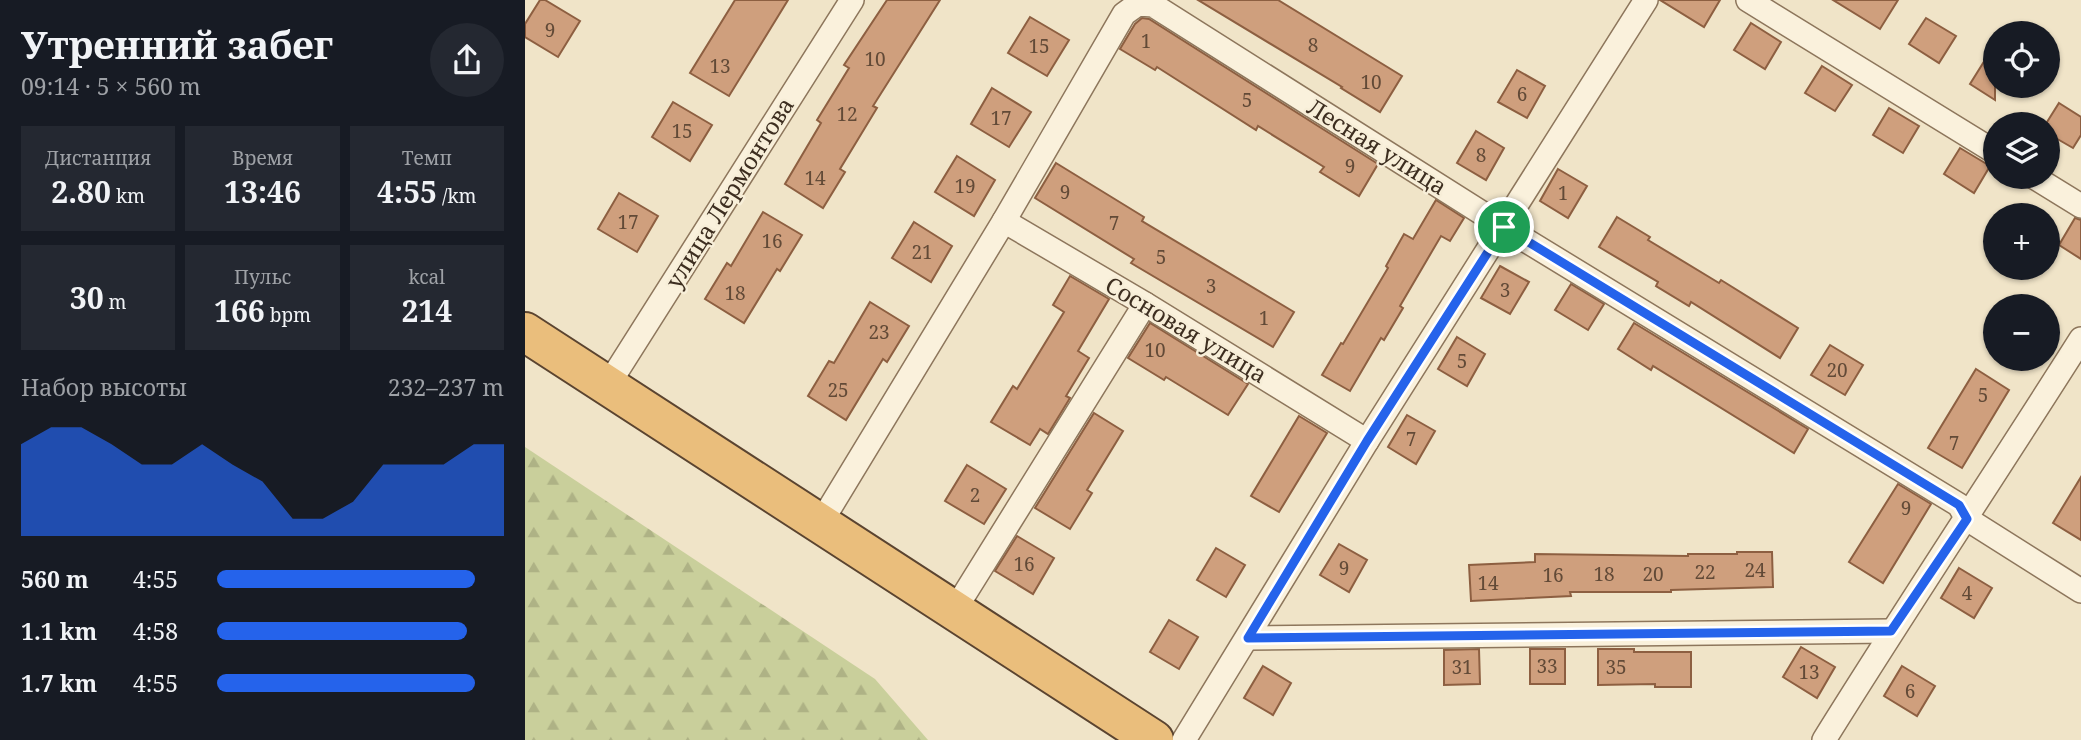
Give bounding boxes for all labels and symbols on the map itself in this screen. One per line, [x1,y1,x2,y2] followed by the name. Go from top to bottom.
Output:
[545,17,555,43] house number: 9
[1141,28,1151,54] house number: 1
[1308,32,1318,58] house number: 8
[1028,33,1050,59] house number: 15
[864,46,886,72] house number: 10
[709,53,731,79] house number: 13
[1360,69,1382,95] house number: 10
[1517,81,1527,107] house number: 6
[1242,87,1252,113] house number: 5
[1302,90,1453,202] street label: Лесная улица
[657,91,801,294] street label: улица Лермонтова
[836,101,858,127] house number: 12
[990,105,1012,131] house number: 17
[671,118,693,144] house number: 15
[1476,142,1486,168] house number: 8
[1345,153,1355,179] house number: 9
[804,165,826,191] house number: 14
[954,173,976,199] house number: 19
[1060,179,1070,205] house number: 9
[1558,180,1568,206] house number: 1
[1474,197,1534,257] pin
[617,209,639,235] house number: 17
[1109,210,1119,236] house number: 7
[761,228,783,254] house number: 16
[911,239,933,265] house number: 21
[1156,244,1166,270] house number: 5
[1100,268,1273,390] street label: Сосновая улица
[1206,273,1216,299] house number: 3
[1500,277,1510,303] house number: 3
[724,280,746,306] house number: 18
[1259,305,1269,331] house number: 1
[868,319,890,345] house number: 23
[1144,337,1166,363] house number: 10
[1457,348,1467,374] house number: 5
[1826,357,1848,383] house number: 20
[827,377,849,403] house number: 25
[1978,382,1988,408] house number: 5
[1406,426,1416,452] house number: 7
[1949,430,1959,456] house number: 7
[970,482,980,508] house number: 2
[1901,495,1911,521] house number: 9
[1013,551,1035,577] house number: 16
[1339,555,1349,581] house number: 9
[1744,557,1766,583] house number: 24
[1694,559,1716,585] house number: 22
[1593,561,1615,587] house number: 18
[1642,561,1664,587] house number: 20
[1542,562,1564,588] house number: 16
[1477,570,1499,596] house number: 14
[1962,580,1973,606] house number: 4
[1536,653,1558,679] house number: 33
[1451,654,1473,680] house number: 31
[1605,654,1627,680] house number: 35
[1798,659,1820,685] house number: 13
[1905,678,1915,704] house number: 6

